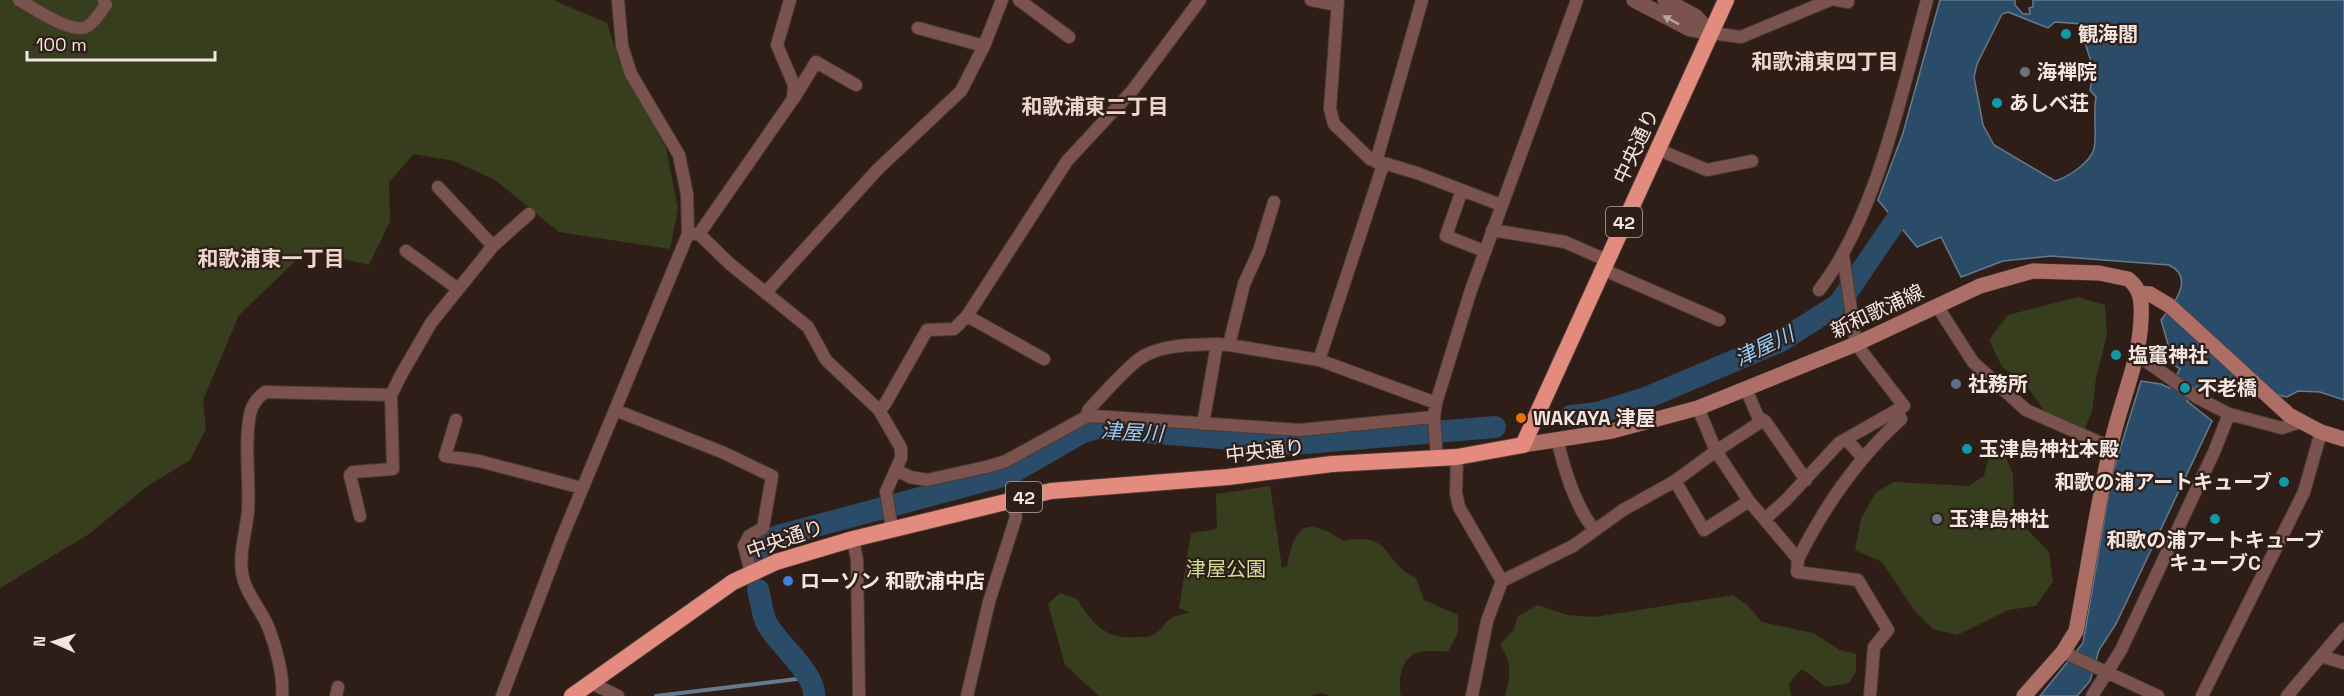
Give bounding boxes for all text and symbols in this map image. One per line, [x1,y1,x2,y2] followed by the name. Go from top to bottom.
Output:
[1662,15,1679,25] one-way arrow
[2078,21,2138,47] place label: 観海閣
[27,24,214,62] scale bar
[2059,27,2073,41] marker: 観海閣
[36,33,87,56] text: 100 m
[1752,48,1899,75] district label: 和歌浦東四丁目
[2037,59,2097,85] place label: 海禅院
[2018,65,2032,79] marker: 海禅院
[2009,90,2089,116] place label: あしべ荘
[1022,93,1169,120] district label: 和歌浦東二丁目
[1990,96,2004,110] marker: あしべ荘
[1607,104,1665,188] street label: 中央通り
[1606,207,1642,237] road number: 42
[198,245,345,272] district label: 和歌浦東一丁目
[1826,278,1928,344] street label: 新和歌浦線
[1730,319,1800,372] water label: 津屋川
[2128,342,2208,368] place label: 塩竃神社
[2109,348,2123,362] marker: 塩竃神社
[1968,371,2028,397] place label: 社務所
[2197,375,2257,401] place label: 不老橋
[1949,377,1963,391] marker: 社務所
[2178,381,2192,395] marker: 不老橋
[1533,405,1656,431] place label: WAKAYA 津屋
[1514,411,1528,425] marker: WAKAYA 津屋
[1100,417,1166,447] water label: 津屋川
[1224,434,1306,468] street label: 中央通り
[1979,436,2119,462] place label: 玉津島神社本殿
[1960,442,1974,456] marker: 玉津島神社本殿
[2054,469,2272,495] place label: 和歌の浦アートキューブ
[2277,475,2291,489] marker: 和歌の浦アートキューブ
[1006,482,1042,512] road number: 42
[1949,506,2049,532] place label: 玉津島神社
[1930,512,1944,526] marker: 玉津島神社
[2208,512,2222,526] marker: 和歌の浦アートキューブ キューブC
[743,514,827,564] street label: 中央通り
[2106,527,2324,576] place label: 和歌の浦アートキューブ キューブC
[1186,556,1266,582] park label: 津屋公園
[800,568,985,594] place label: ローソン 和歌浦中店
[781,574,795,588] marker: ローソン 和歌浦中店
[24,612,84,672] north arrow
[29,635,50,647] text: N

